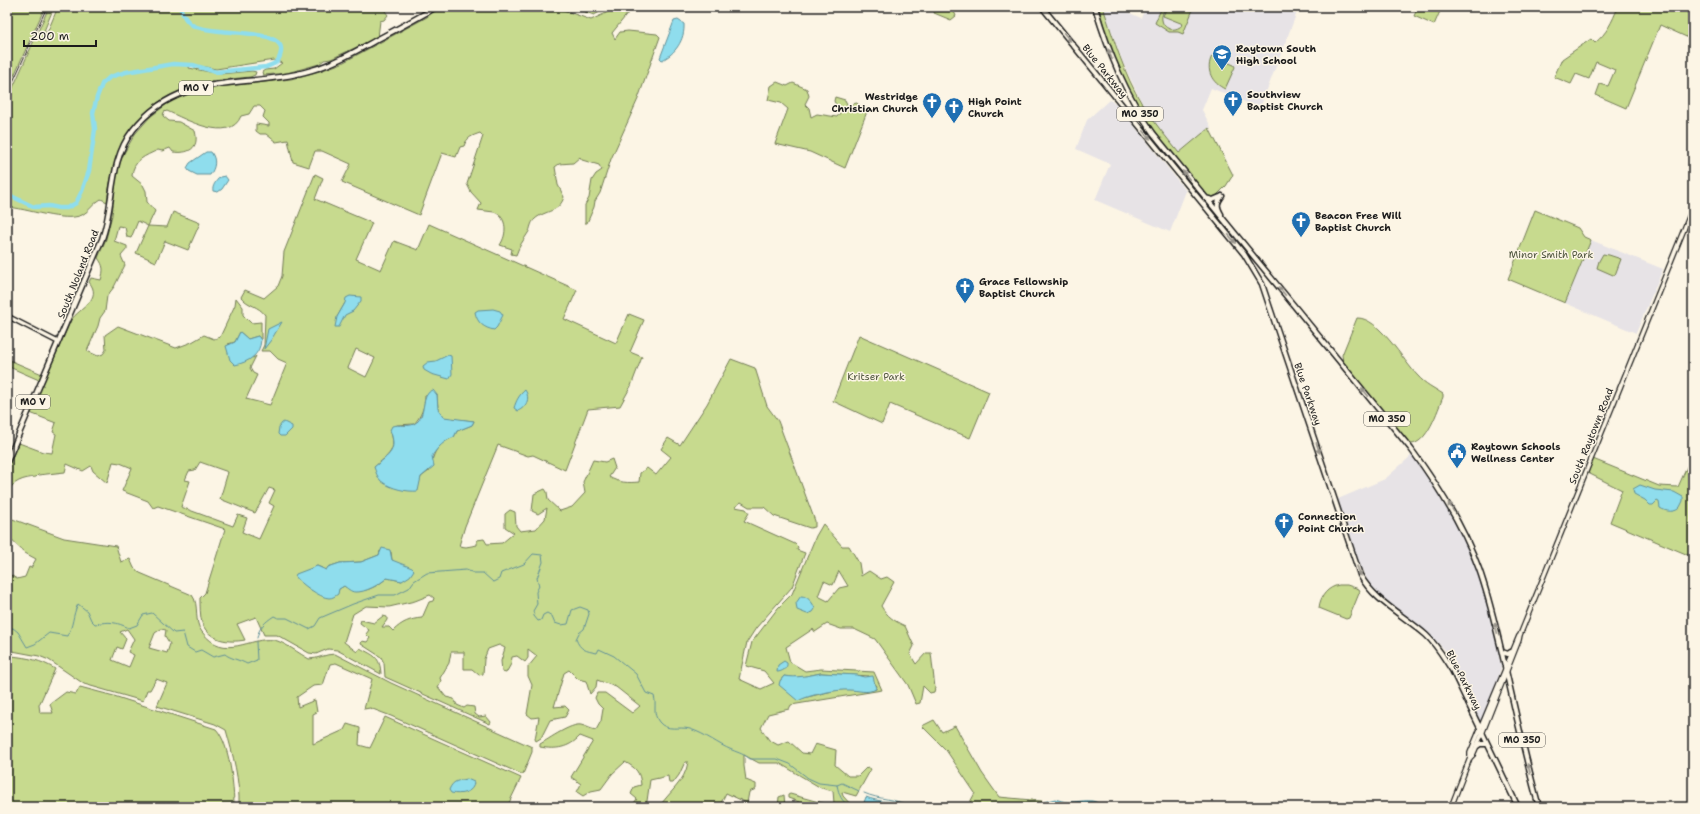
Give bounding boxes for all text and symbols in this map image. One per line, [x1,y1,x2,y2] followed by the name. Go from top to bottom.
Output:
[24,22,96,48] scale bar
[30,28,69,44] text: 200 m
[1062,32,1071,43] one-way arrow
[1079,41,1131,101] street label: Blue Parkway
[1236,42,1317,67] place label: Raytown South High School
[1211,43,1233,71] school or university icon: Raytown South High School
[1107,47,1113,59] one-way arrow
[179,81,213,95] road number: MO V
[1247,88,1323,113] place label: Southview Baptist Church
[1222,89,1244,117] church icon: Southview Baptist Church
[831,90,918,115] place label: Westridge Christian Church
[921,91,943,119] church icon: Westridge Christian Church
[968,95,1022,120] place label: High Point Church
[943,96,965,124] church icon: High Point Church
[1117,107,1163,121] road number: MO 350
[1142,129,1151,140] one-way arrow
[1182,170,1191,180] one-way arrow
[1315,209,1402,234] place label: Beacon Free Will Baptist Church
[1290,210,1312,238] church icon: Beacon Free Will Baptist Church
[54,227,102,320] street label: South Noland Road
[1227,233,1236,244] one-way arrow
[1509,248,1593,261] park label: Minor Smith Park
[979,275,1068,300] place label: Grace Fellowship Baptist Church
[954,276,976,304] church icon: Grace Fellowship Baptist Church
[1278,286,1287,297] one-way arrow
[1291,361,1325,427] street label: Blue Parkway
[847,370,905,383] park label: Kritser Park
[1566,385,1617,486] street label: South Raytown Road
[1360,387,1369,397] one-way arrow
[16,395,50,409] road number: MO V
[1364,412,1410,426] road number: MO 350
[1471,440,1561,465] place label: Raytown Schools Wellness Center
[1446,441,1468,469] public building icon: Raytown Schools Wellness Center
[1315,443,1321,455] one-way arrow
[1447,501,1454,513] one-way arrow
[1298,510,1364,535] place label: Connection Point Church
[1273,511,1295,539] church icon: Connection Point Church
[1357,566,1363,578] one-way arrow
[1493,622,1499,635] one-way arrow
[1443,648,1485,712] street label: Blue Parkway
[1499,733,1545,747] road number: MO 350
[1526,763,1532,775] one-way arrow

